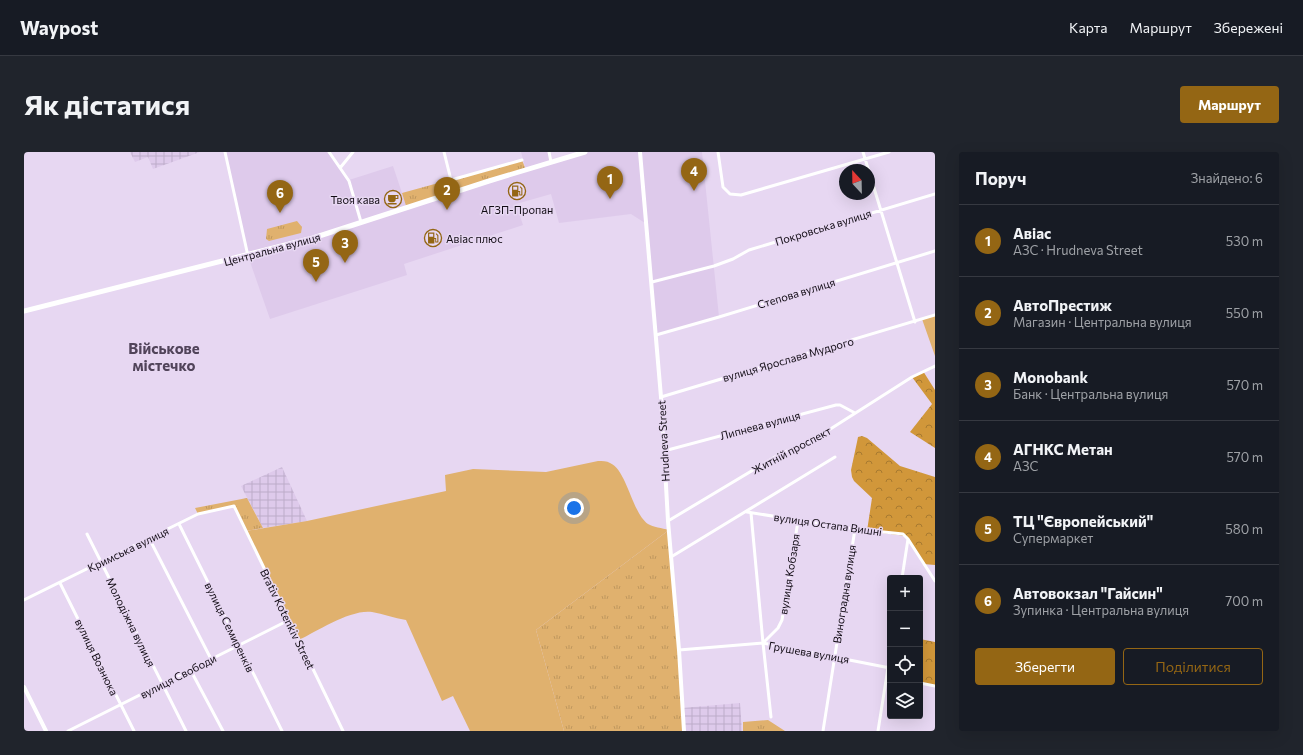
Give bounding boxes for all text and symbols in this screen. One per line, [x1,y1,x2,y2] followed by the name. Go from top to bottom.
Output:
[20,16,98,39] text: Waypost
[1069,19,1108,36] text: Карта
[1130,19,1192,36] text: Маршрут
[1214,19,1283,36] text: Збережені
[1180,86,1279,123] button: Маршрут
[24,87,190,121] text: Як дістатися
[681,158,707,191] pin: 4
[839,164,875,200] north arrow
[597,166,623,199] pin: 1
[975,168,1026,189] text: Поруч
[1191,170,1263,186] text: Знайдено: 6
[434,177,460,210] pin: 2
[267,180,293,213] pin: 6
[507,181,527,201] fuel station icon: АГЗП-Пропан
[383,189,403,209] cafe icon: Твоя кава
[330,193,380,206] place label: Твоя кава
[481,203,553,216] place label: АГЗП-Пропан
[773,206,873,248] street label: Покровська вулиця
[1013,224,1051,242] text: Авіас
[423,228,443,248] fuel station icon: Авіас плюс
[222,230,322,268] street label: Центральна вулиця
[332,230,358,263] pin: 3
[446,232,503,245] place label: Авіас плюс
[985,233,991,249] text: 1
[1226,233,1263,249] text: 530 m
[1013,242,1143,258] text: АЗС · Hrudneva Street
[303,249,329,282] pin: 5
[755,275,837,311] street label: Степова вулиця
[1013,296,1112,314] text: АвтоПрестиж
[984,305,992,321] text: 2
[1226,305,1263,321] text: 550 m
[1013,314,1192,330] text: Магазин · Центральна вулиця
[721,334,855,384] street label: вулиця Ярослава Мудрого
[128,339,200,374] district label: Військове містечко
[1013,368,1088,386] text: Monobank
[984,377,992,393] text: 3
[1226,377,1263,393] text: 570 m
[1013,386,1168,402] text: Банк · Центральна вулиця
[654,399,672,482] street label: Hrudneva Street
[718,408,802,442] street label: Липнева вулиця
[749,424,833,476] street label: Житній проспект
[1013,440,1113,458] text: АГНКС Метан
[984,449,992,465] text: 4
[1226,449,1263,465] text: 570 m
[1013,458,1038,474] text: АЗС
[564,498,584,518] your location
[773,510,883,538] street label: вулиця Остапа Вишні
[1013,512,1153,530] text: ТЦ "Європейський"
[984,521,992,537] text: 5
[1225,521,1263,537] text: 580 m
[85,524,171,574] street label: Кримська вулиця
[1013,530,1093,546] text: Супермаркет
[776,533,802,615] street label: вулиця Кобзаря
[830,544,858,644] street label: Виноградна вулиця
[258,567,318,672] street label: Brativ Kotenkiv Street
[104,575,158,669] street label: Молодіжна вулиця
[887,575,923,719] map controls
[887,575,923,611] button: +
[203,580,258,674] street label: вулиця Семиренків
[1013,584,1163,602] text: Автовокзал "Гайсин"
[984,593,992,609] text: 6
[1225,593,1263,609] text: 700 m
[1013,602,1189,618] text: Зупинка · Центральна вулиця
[887,611,923,647] button: −
[73,616,121,698] street label: вулиця Вознюка
[768,638,850,666] street label: Грушева вулиця
[887,647,923,683] button: locate
[975,648,1115,685] button: Зберегти
[1123,648,1263,685] button: Поділитися
[138,651,218,701] street label: вулиця Свободи
[887,683,923,719] button: layers

